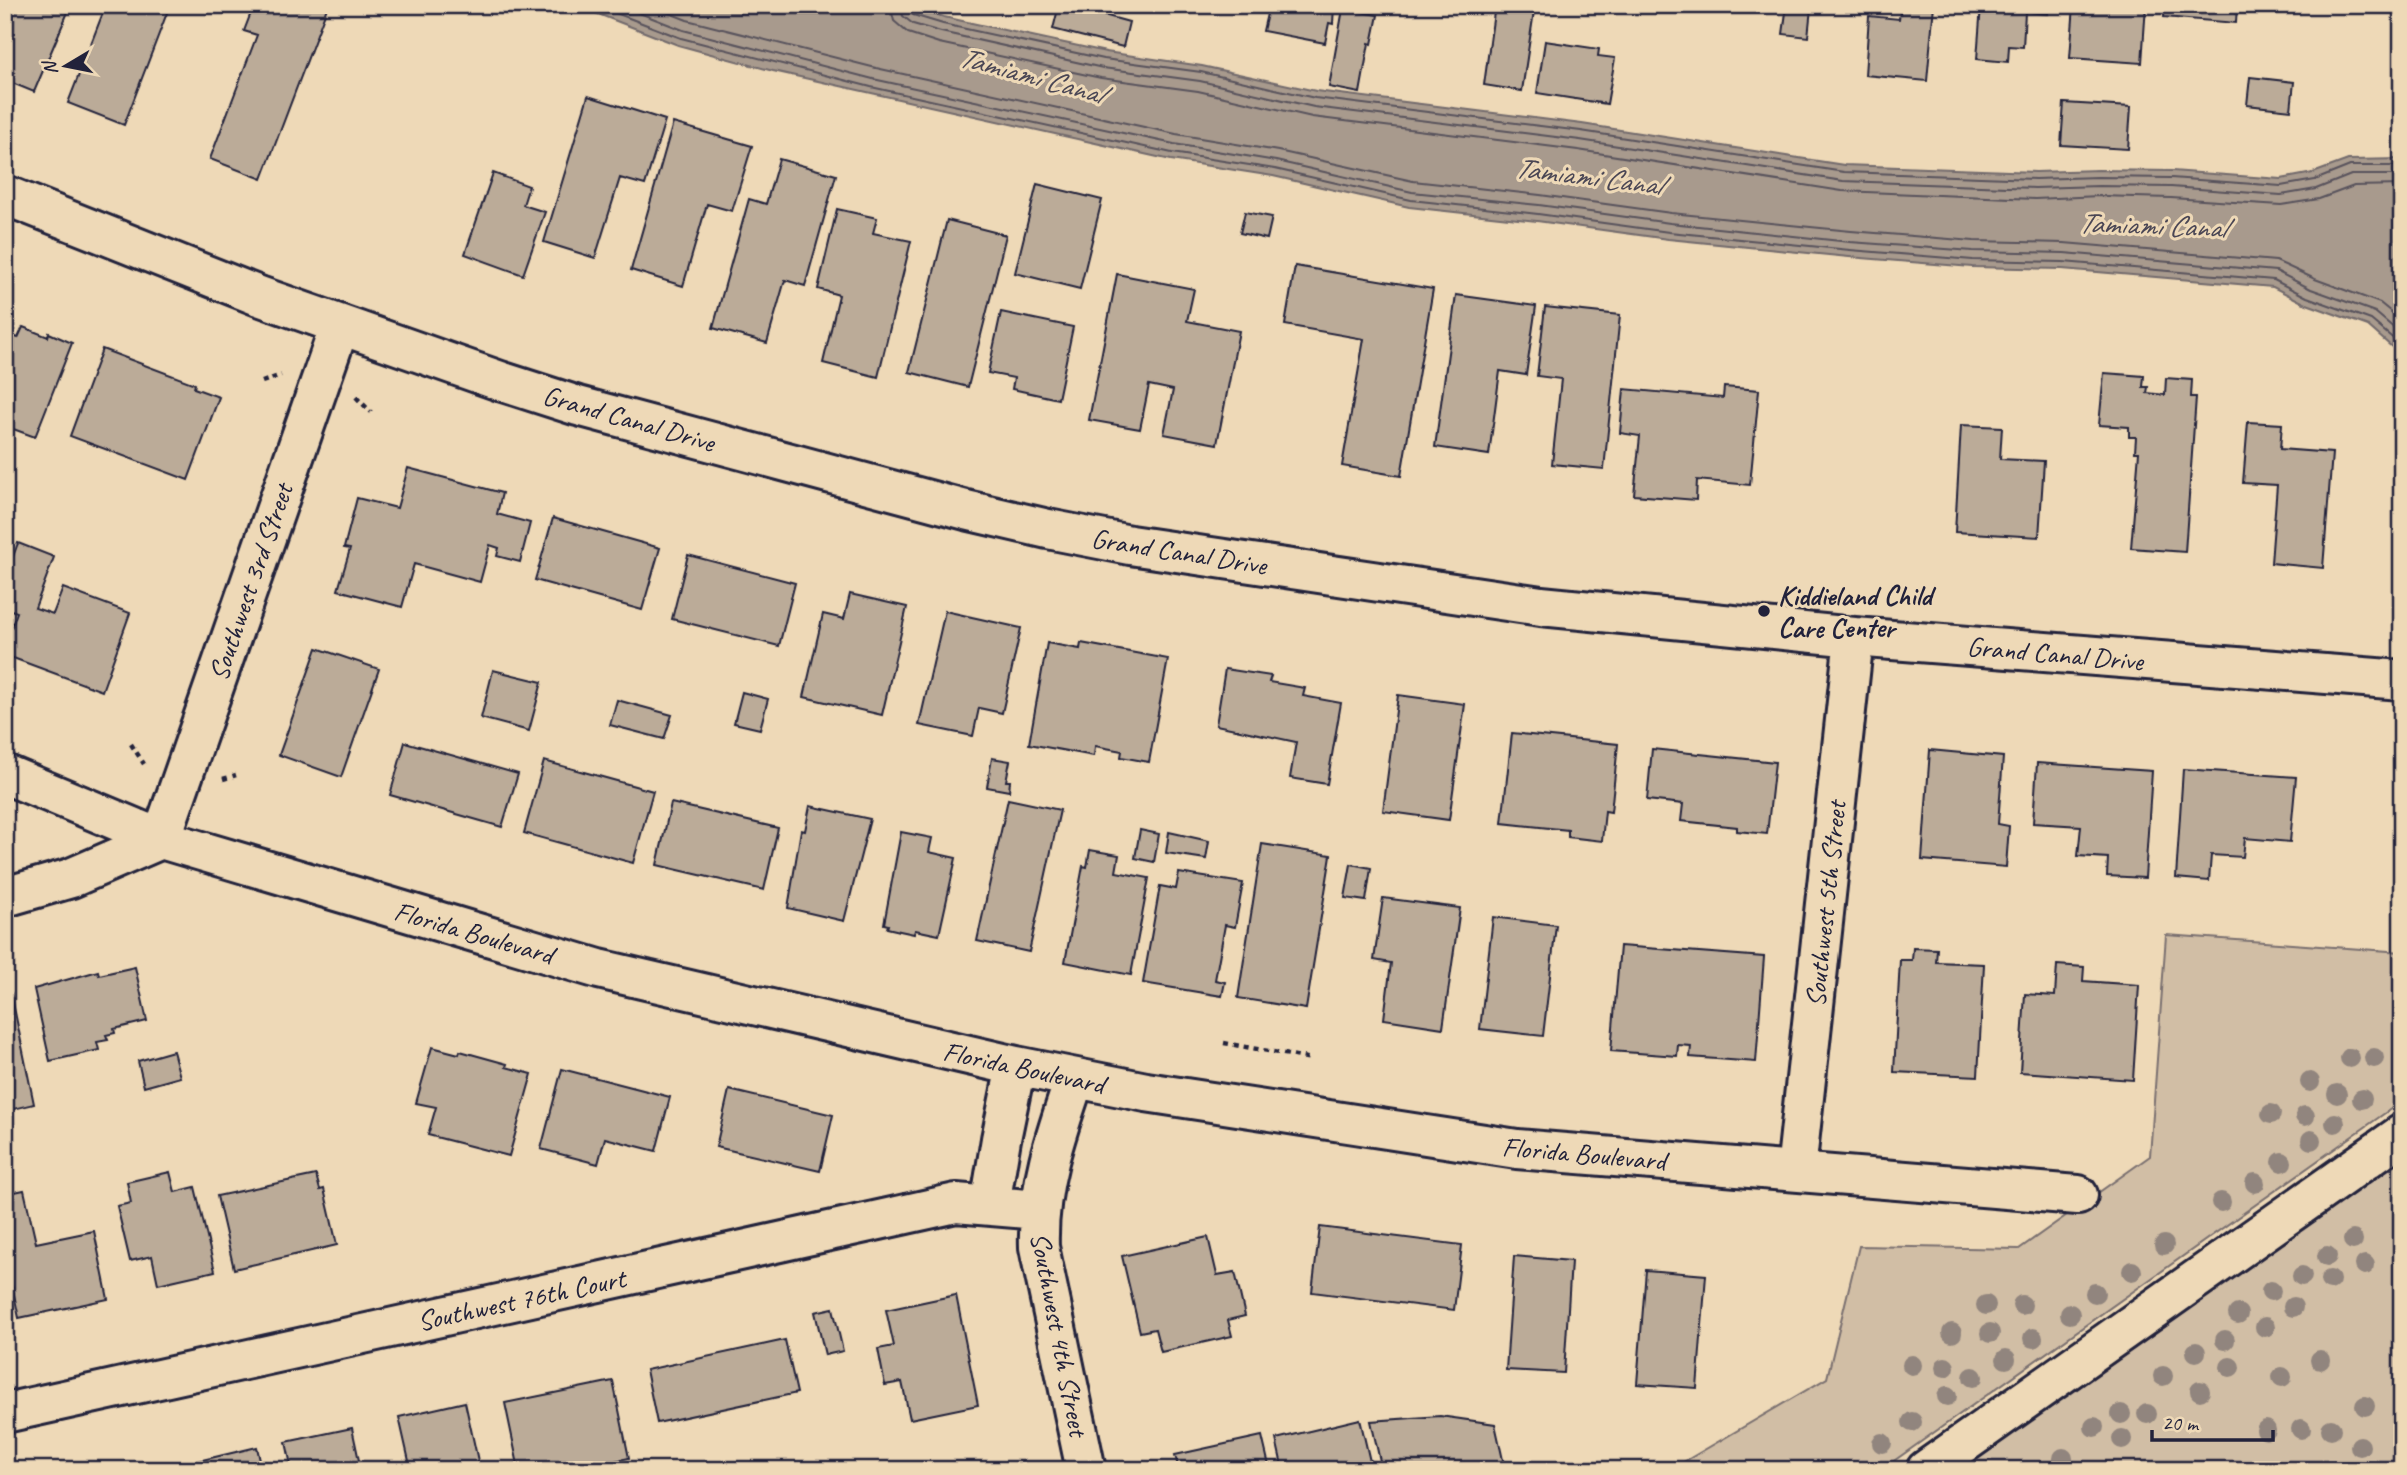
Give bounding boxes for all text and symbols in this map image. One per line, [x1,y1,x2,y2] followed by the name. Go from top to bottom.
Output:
[32,32,102,102] north arrow
[955,38,1117,115] water label: Tamiami Canal
[37,58,63,77] text: N
[1513,148,1673,205] water label: Tamiami Canal
[2078,203,2236,247] water label: Tamiami Canal
[539,377,720,460] street label: Grand Canal Drive
[200,477,301,685] street label: Southwest 3rd Street
[1089,520,1271,583] street label: Grand Canal Drive
[1778,578,1936,645] place label: Kiddieland Child Care Center
[1756,603,1772,619] marker: Kiddieland Child Care Center
[1965,628,2146,679] street label: Grand Canal Drive
[1797,797,1854,1009] street label: Southwest 5th Street
[390,893,561,973] street label: Florida Boulevard
[940,1033,1111,1102] street label: Florida Boulevard
[1501,1129,1671,1178] street label: Florida Boulevard
[1023,1229,1097,1441] street label: Southwest 4th Street
[414,1260,631,1339] street label: Southwest 76th Court
[2152,1398,2272,1442] scale bar
[2162,1410,2200,1436] text: 20 m

